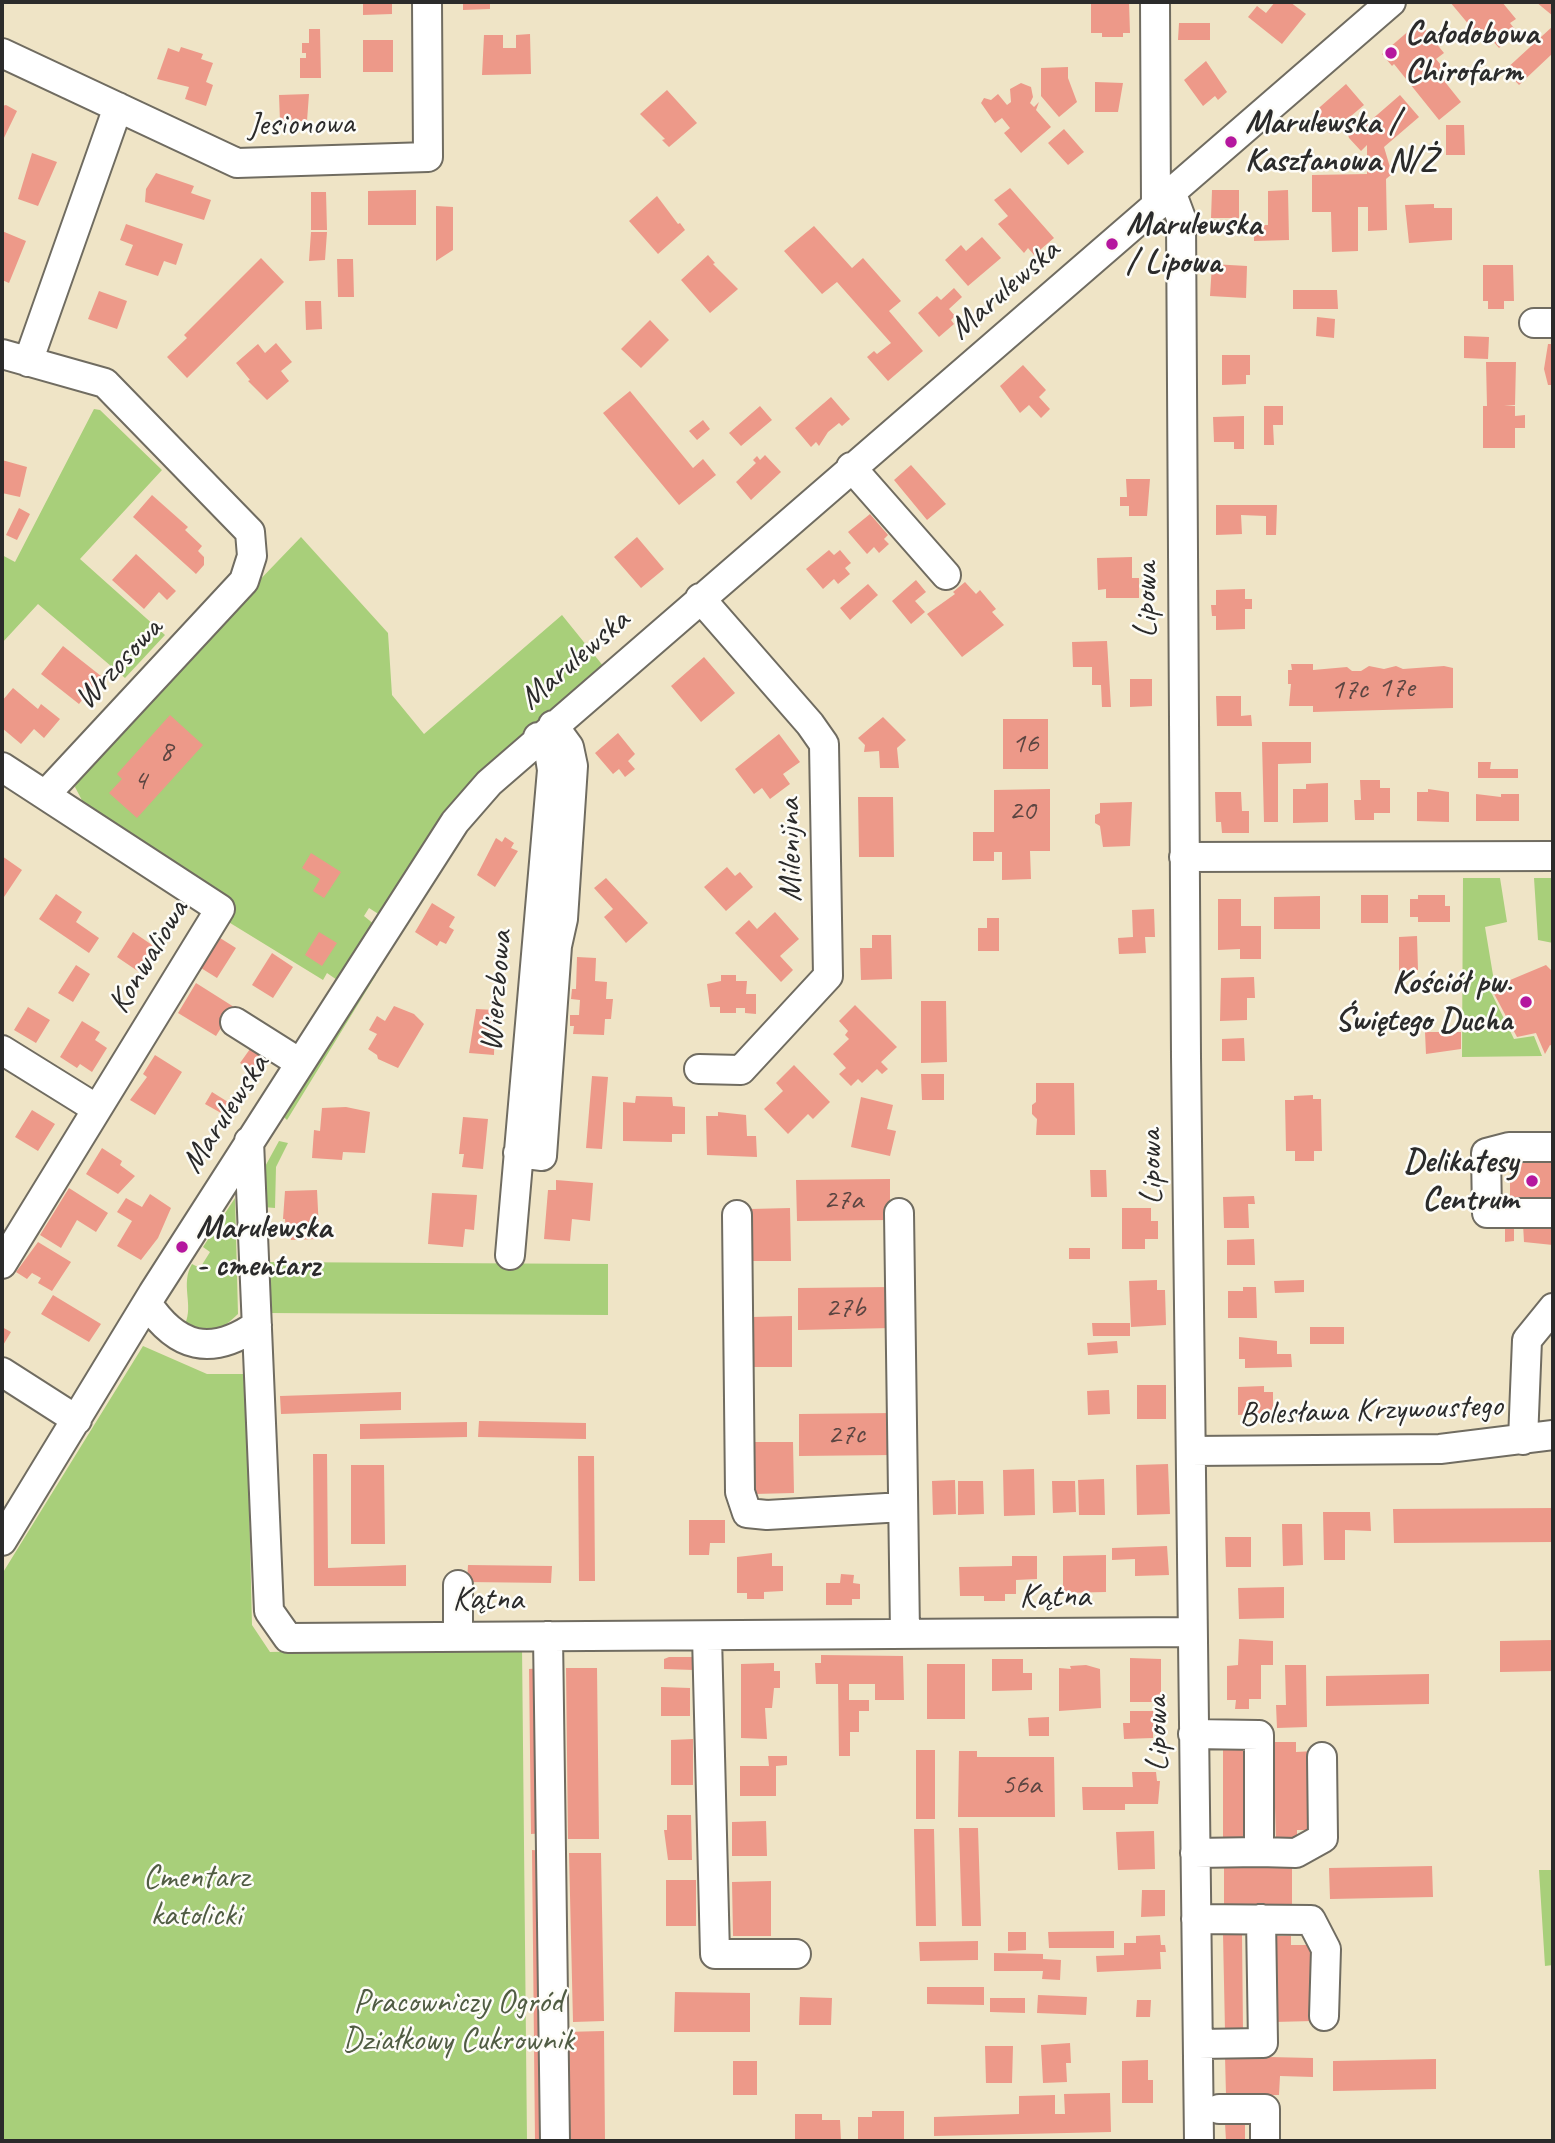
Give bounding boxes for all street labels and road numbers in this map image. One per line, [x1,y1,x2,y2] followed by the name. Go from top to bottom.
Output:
[247,104,355,146] street label: Jesionowa
[942,231,1068,349] street label: Marulewska
[1127,562,1167,638] street label: Lipowa
[512,601,638,719] street label: Marulewska
[67,610,171,718] street label: Wrzosowa
[770,798,812,902] street label: Milenijna
[100,893,198,1021] street label: Konwaliowa
[472,929,522,1053] street label: Wierzbowa
[173,1047,279,1181] street label: Marulewska
[1132,1129,1172,1205] street label: Lipowa
[1239,1387,1503,1435] street label: Bolesława Krzywoustego
[1019,1577,1091,1617] street label: Kątna
[452,1580,524,1620] street label: Kątna
[1138,1696,1178,1772] street label: Lipowa

